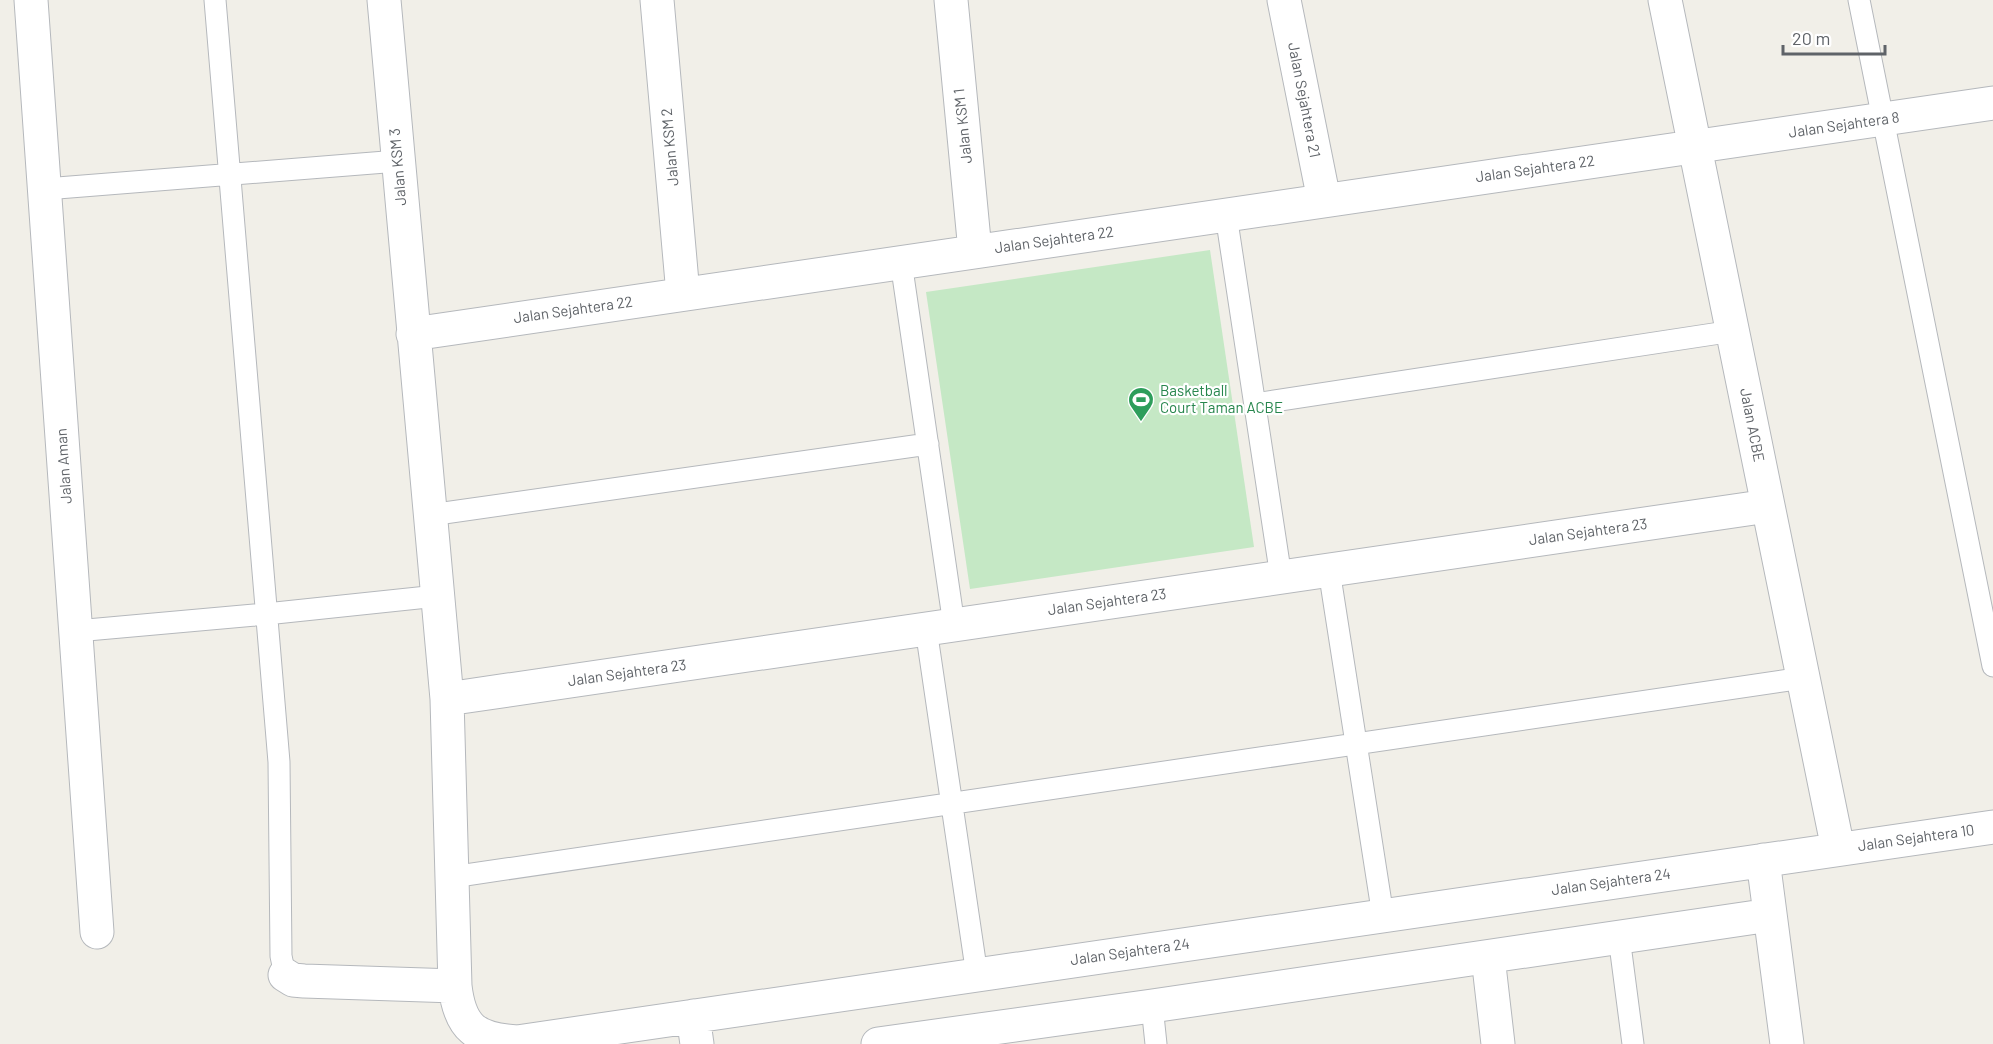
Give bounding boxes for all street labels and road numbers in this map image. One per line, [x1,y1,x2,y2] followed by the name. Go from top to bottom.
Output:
[1285,41,1325,159] street label: Jalan Sejahtera 21
[949,88,975,164] street label: Jalan KSM 1
[657,107,681,187] street label: Jalan KSM 2
[1787,107,1900,141] street label: Jalan Sejahtera 8
[385,128,409,207] street label: Jalan KSM 3
[1474,151,1596,185] street label: Jalan Sejahtera 22
[993,222,1115,256] street label: Jalan Sejahtera 22
[512,292,634,326] street label: Jalan Sejahtera 22
[1737,386,1769,463] street label: Jalan ACBE
[51,428,75,504] street label: Jalan Aman
[1527,514,1648,548] street label: Jalan Sejahtera 23
[1046,584,1167,618] street label: Jalan Sejahtera 23
[566,655,687,689] street label: Jalan Sejahtera 23
[1856,820,1975,854] street label: Jalan Sejahtera 10
[1550,864,1672,898] street label: Jalan Sejahtera 24
[1069,934,1191,968] street label: Jalan Sejahtera 24

